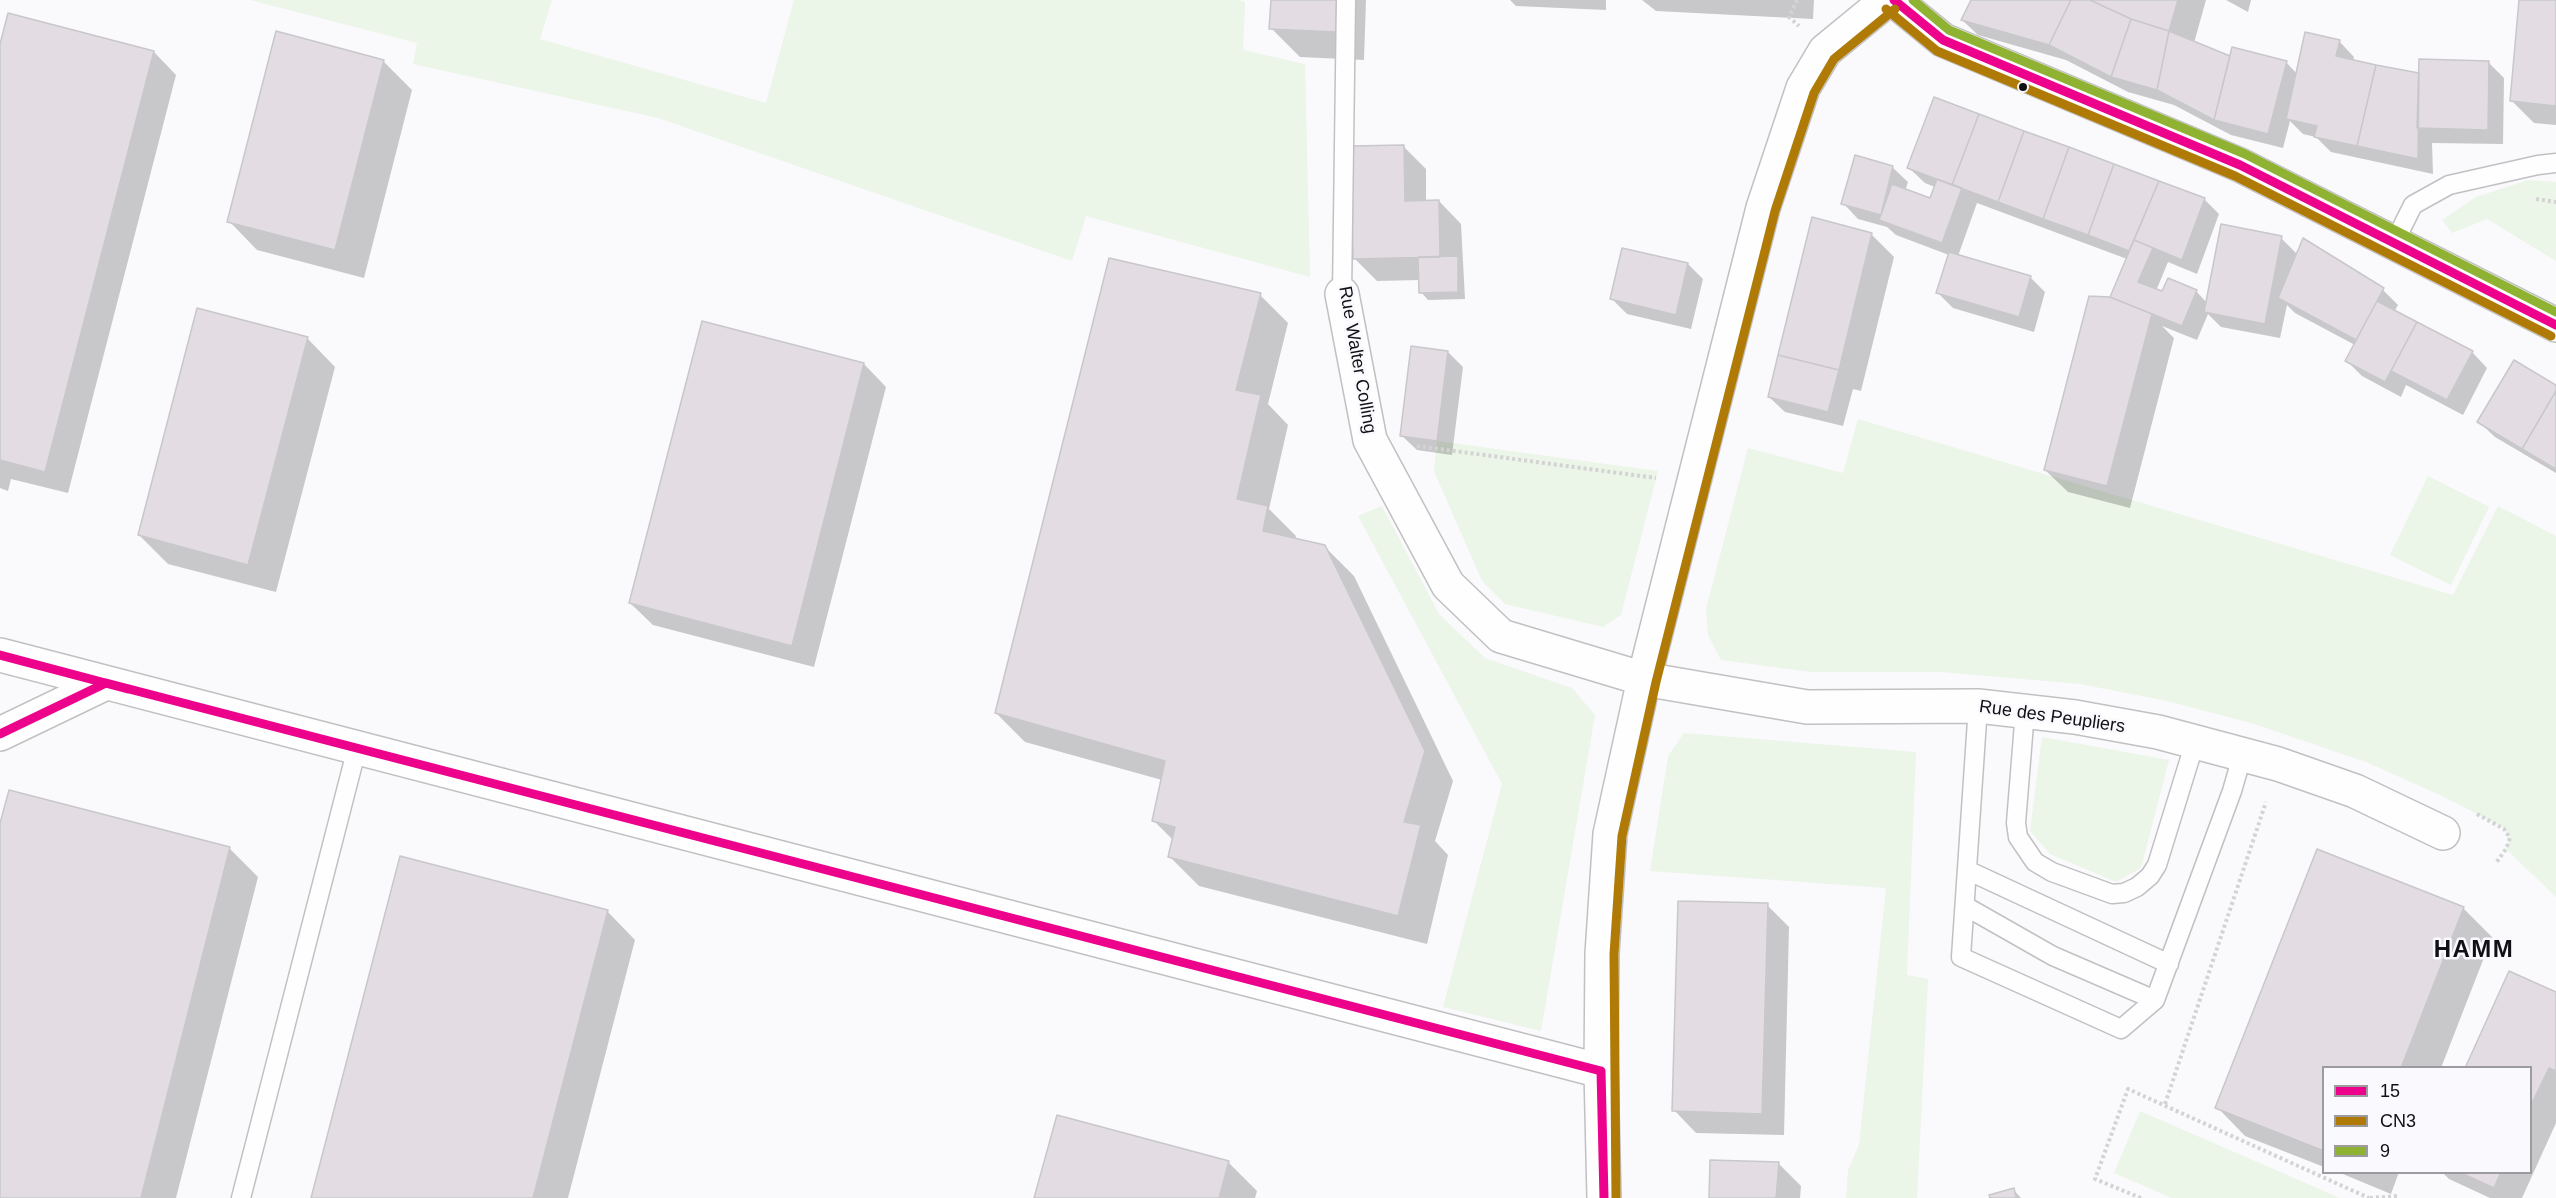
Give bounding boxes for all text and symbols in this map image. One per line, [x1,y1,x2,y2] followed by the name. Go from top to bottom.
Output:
[2017,81,2029,93] unlabelled marker
[1333,285,1381,435] street label: Rue Walter Colling
[1978,696,2126,738] street label: Rue des Peupliers
[2434,936,2514,964] district label: HAMM
[2322,1066,2532,1174] legend
[2380,1081,2400,1101] text: 15
[2380,1111,2416,1131] text: CN3
[2380,1141,2390,1161] text: 9

